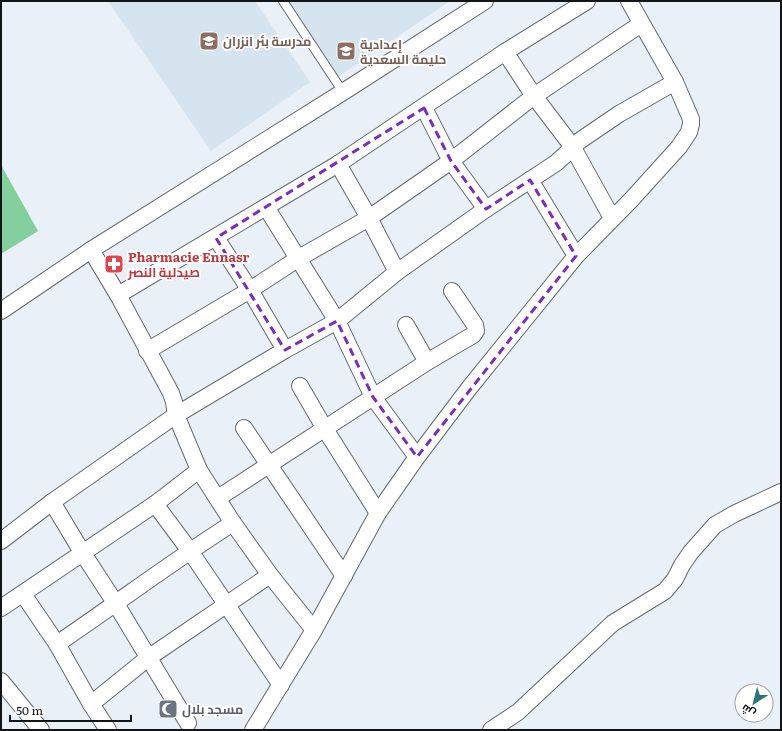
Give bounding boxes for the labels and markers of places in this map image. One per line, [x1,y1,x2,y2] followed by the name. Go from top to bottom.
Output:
[198,30,220,52] school or university icon: مدرسة بئر انزران
[223,31,311,50] place label: مدرسة بئر انزران
[360,34,446,68] place label: إعدادية حليمة السعدية
[335,40,357,62] school or university icon: إعدادية حليمة السعدية
[127,247,250,281] place label: Pharmacie Ennasr صيدلية النصر
[103,253,125,275] pharmacy icon: Pharmacie Ennasr صيدلية النصر
[157,698,179,720] mosque icon: مسجد بلال
[182,699,243,718] place label: مسجد بلال

